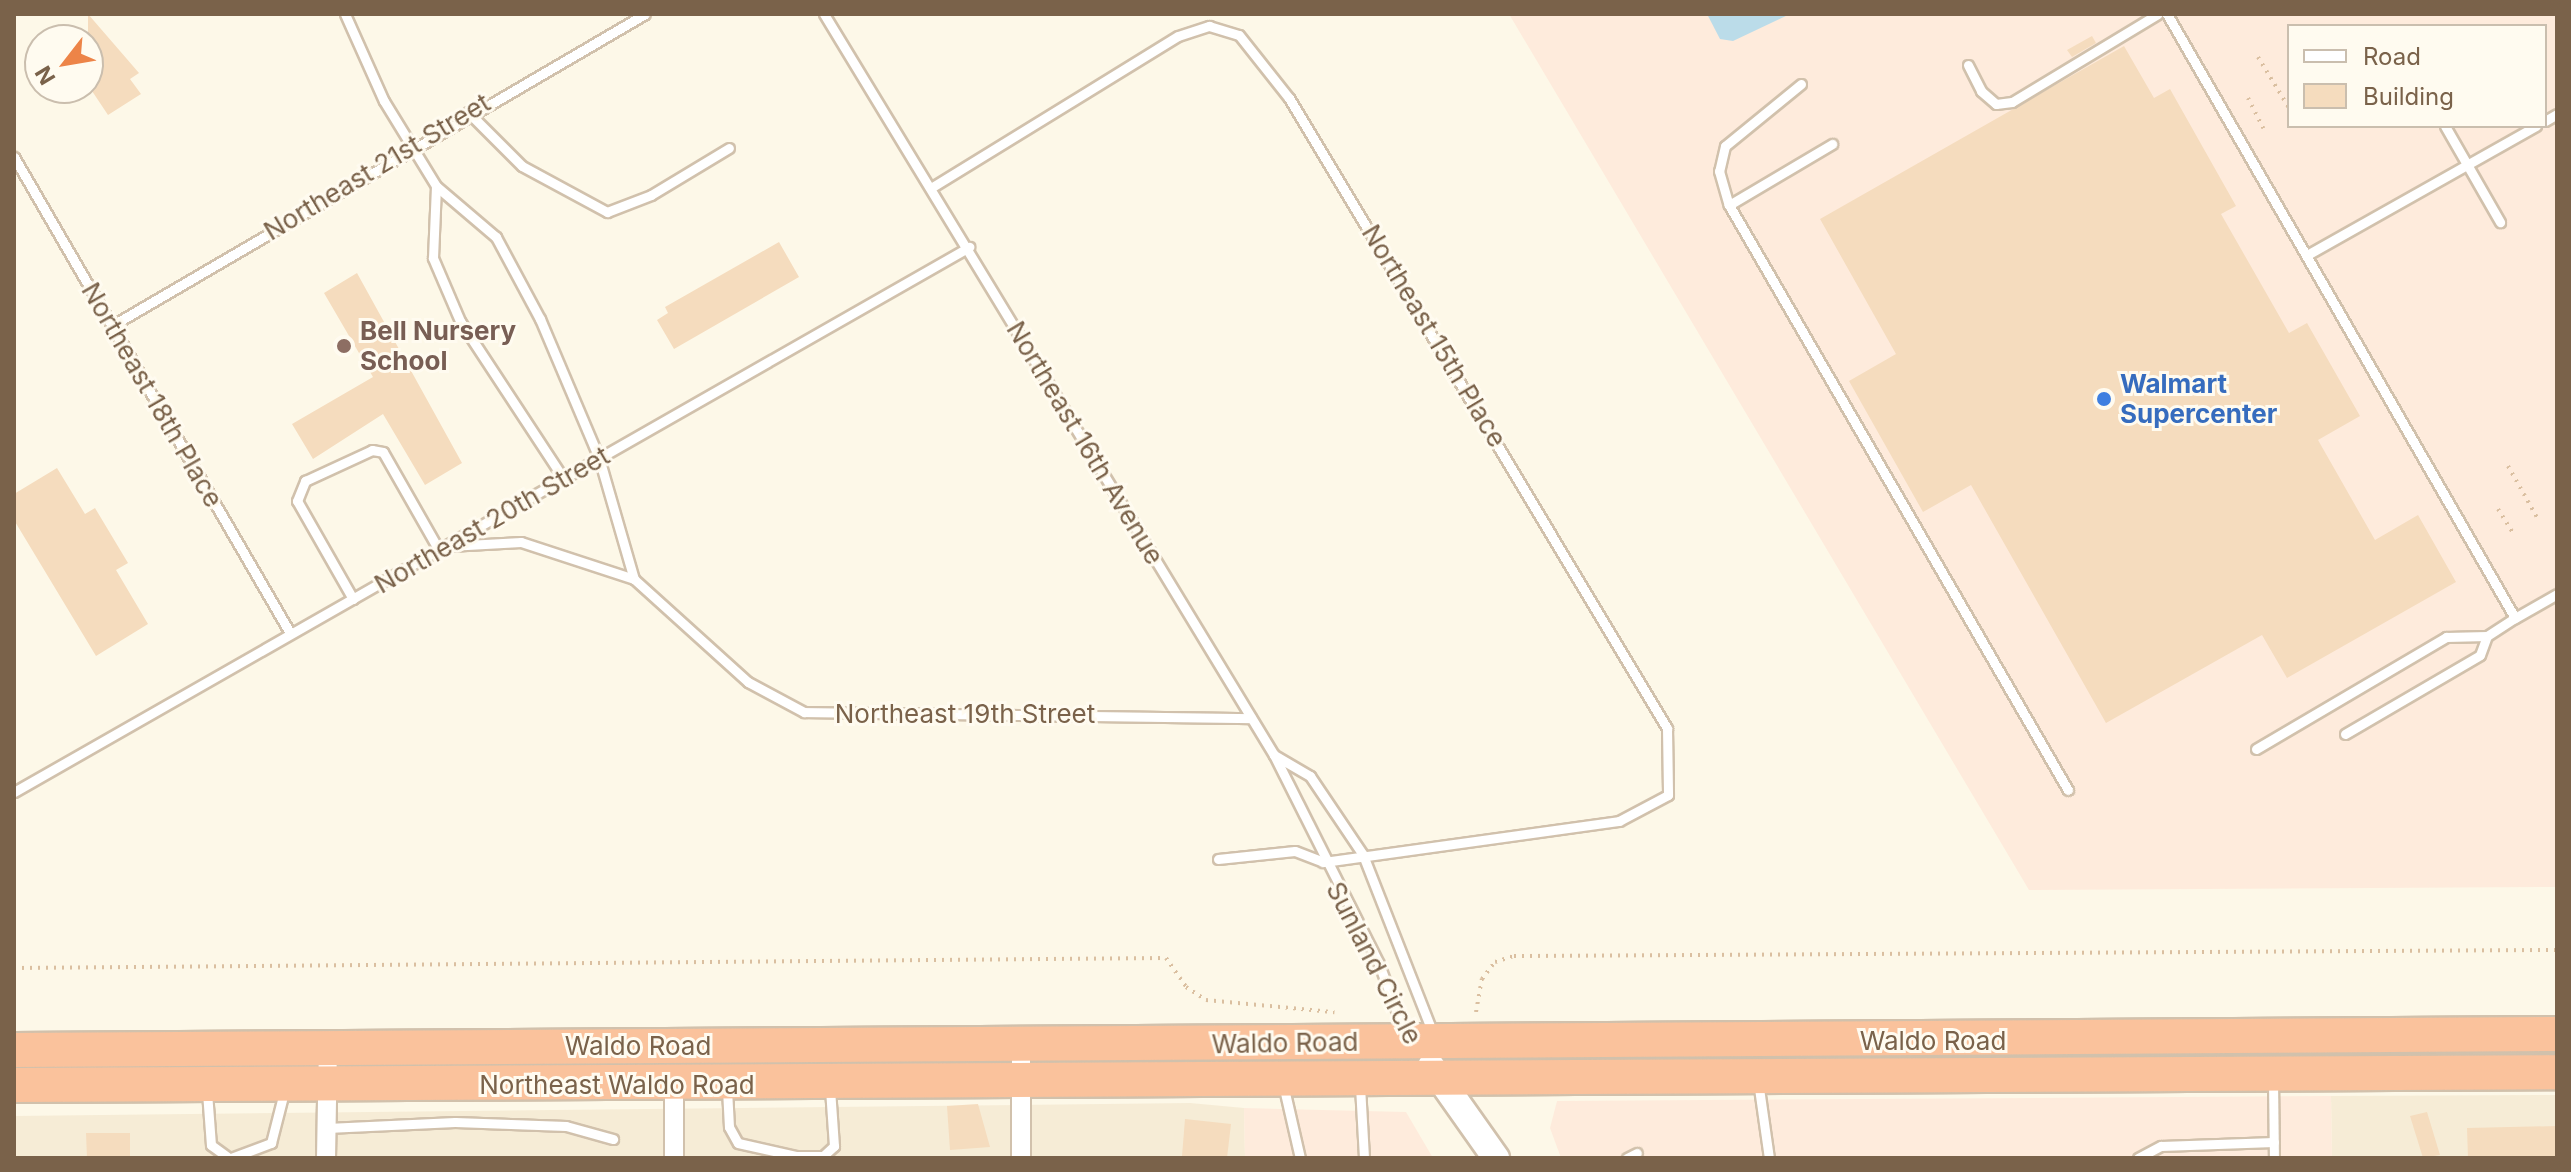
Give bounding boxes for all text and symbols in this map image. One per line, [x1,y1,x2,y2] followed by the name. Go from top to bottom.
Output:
[24,24,104,104] north arrow
[2287,24,2547,128] legend
[2363,42,2421,71] text: Road
[30,61,61,89] text: N
[2363,82,2454,111] text: Building
[258,87,496,247] street label: Northeast 21st Street
[1355,219,1513,453] street label: Northeast 15th Place
[75,277,229,513] street label: Northeast 18th Place
[360,315,516,376] place label: Bell Nursery School
[1000,316,1170,570] street label: Northeast 16th Avenue
[335,337,353,355] marker: Bell Nursery School
[2120,368,2277,430] place label: Walmart Supercenter
[2095,390,2113,408] marker: Walmart Supercenter
[369,440,615,600] street label: Northeast 20th Street
[835,698,1095,730] street label: Northeast 19th Street
[1320,877,1428,1049] street label: Sunland Circle
[1860,1025,2006,1057] street label: Waldo Road
[1211,1026,1359,1060] street label: Waldo Road
[565,1030,711,1062] street label: Waldo Road
[479,1069,755,1101] street label: Northeast Waldo Road

